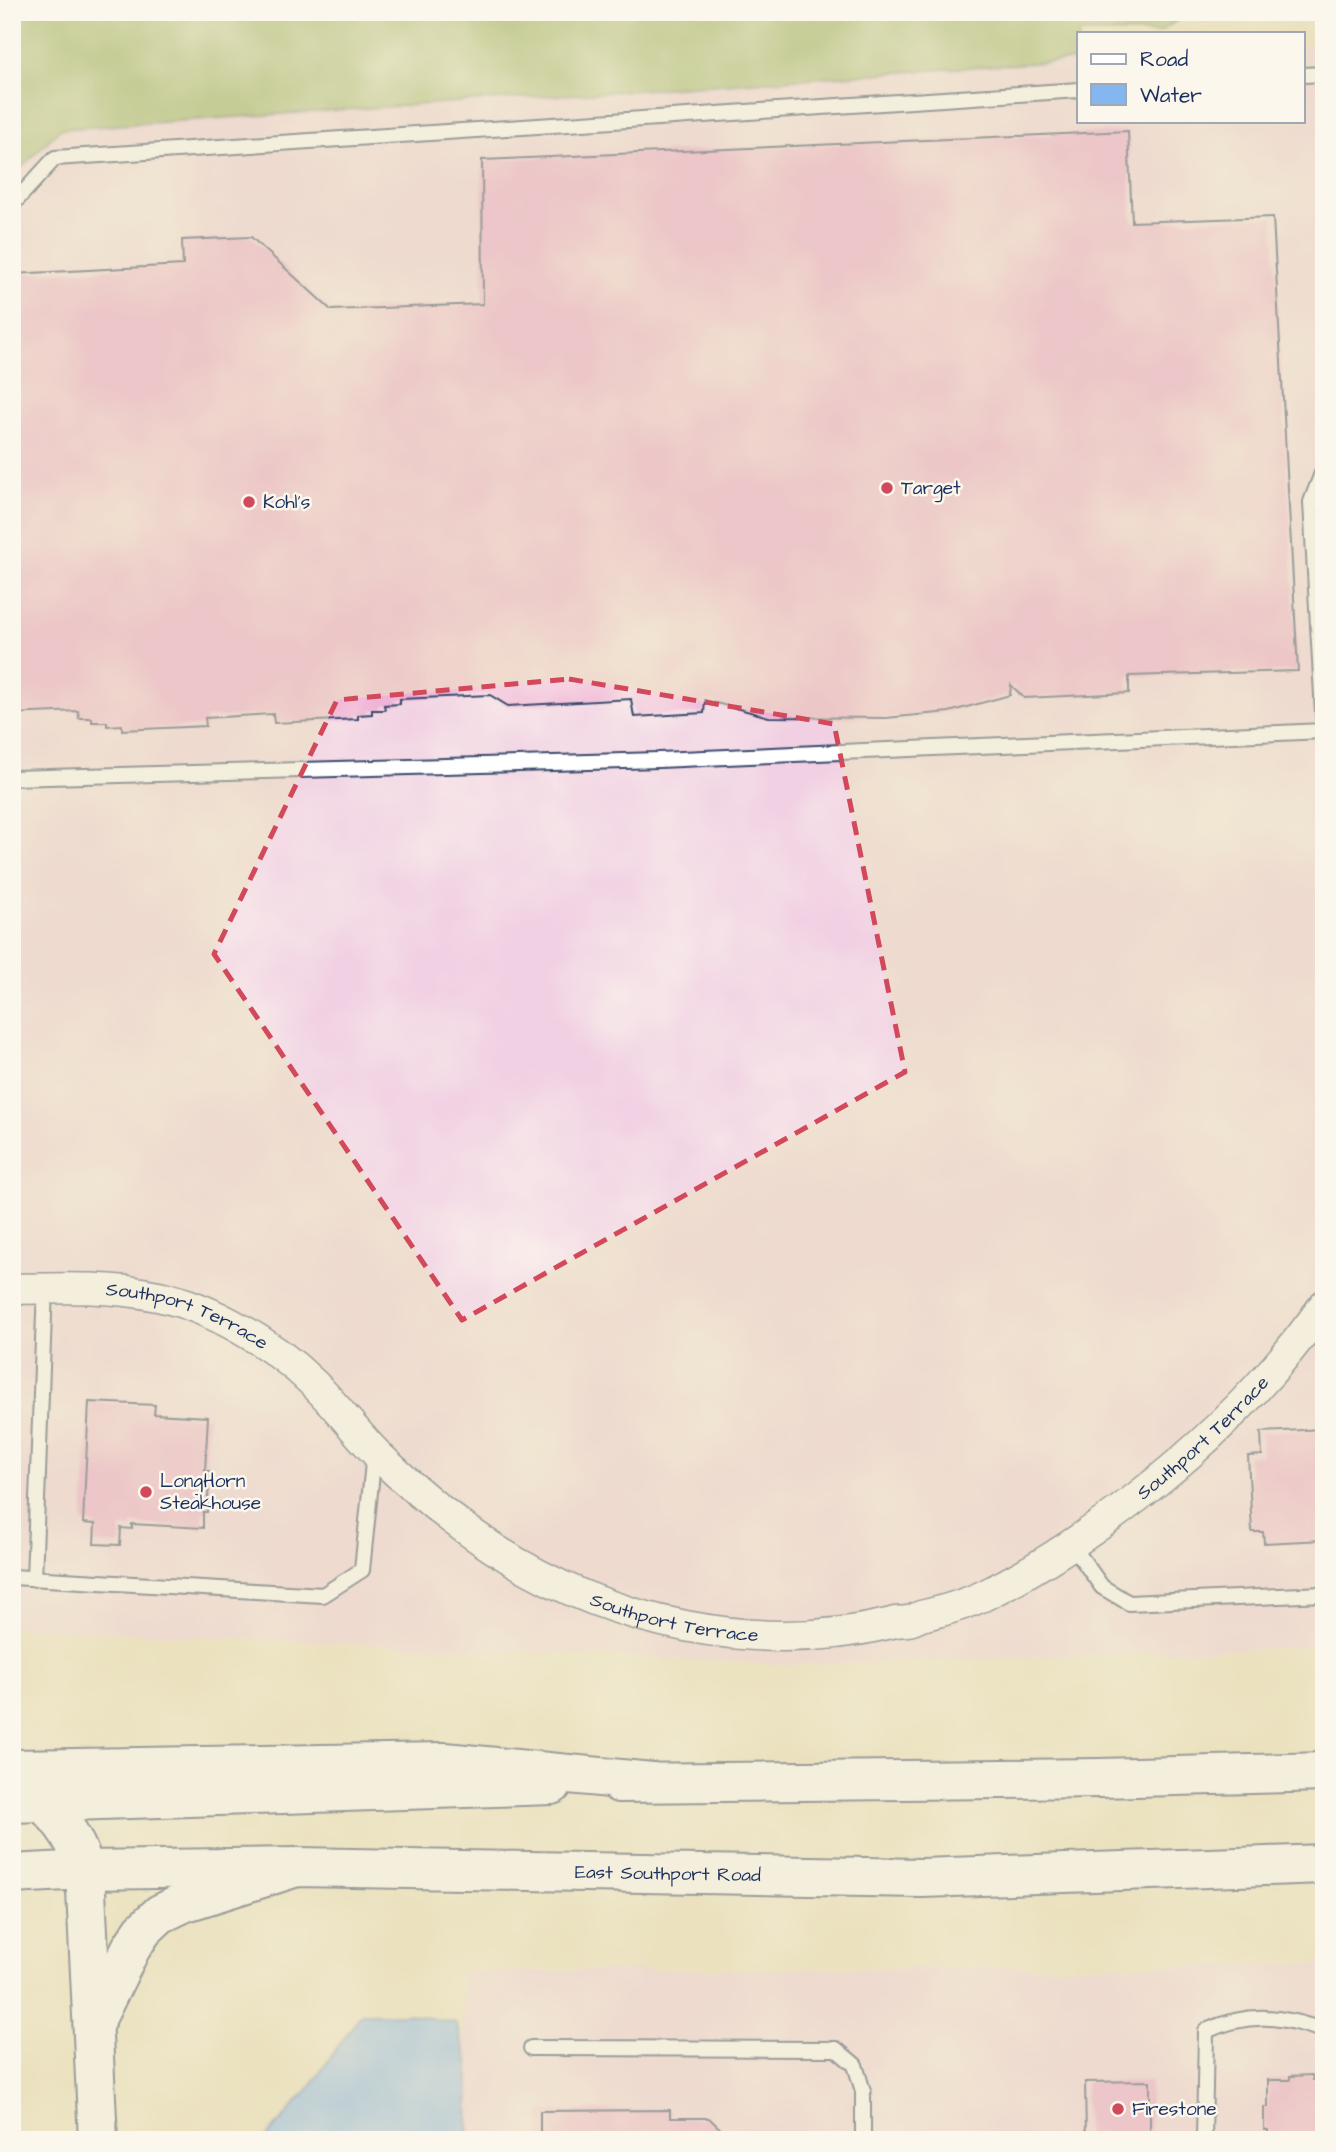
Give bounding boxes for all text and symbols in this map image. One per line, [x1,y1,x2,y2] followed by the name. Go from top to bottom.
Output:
[1077,32,1304,122] legend
[1140,45,1188,74] text: Road
[1140,81,1202,110] text: Water
[901,475,961,503] place label: Target
[879,480,895,496] marker: Target
[263,489,310,516] place label: Kohl's
[241,494,257,510] marker: Kohl's
[105,1276,274,1356] street label: Southport Terrace
[1131,1370,1275,1506] street label: Southport Terrace
[160,1468,261,1517] place label: LongHorn Steakhouse
[138,1484,154,1500] marker: LongHorn Steakhouse
[586,1586,759,1649] street label: Southport Terrace
[575,1858,761,1889] street label: East Southport Road
[1132,2096,1216,2123] place label: Firestone
[1110,2101,1126,2117] marker: Firestone

